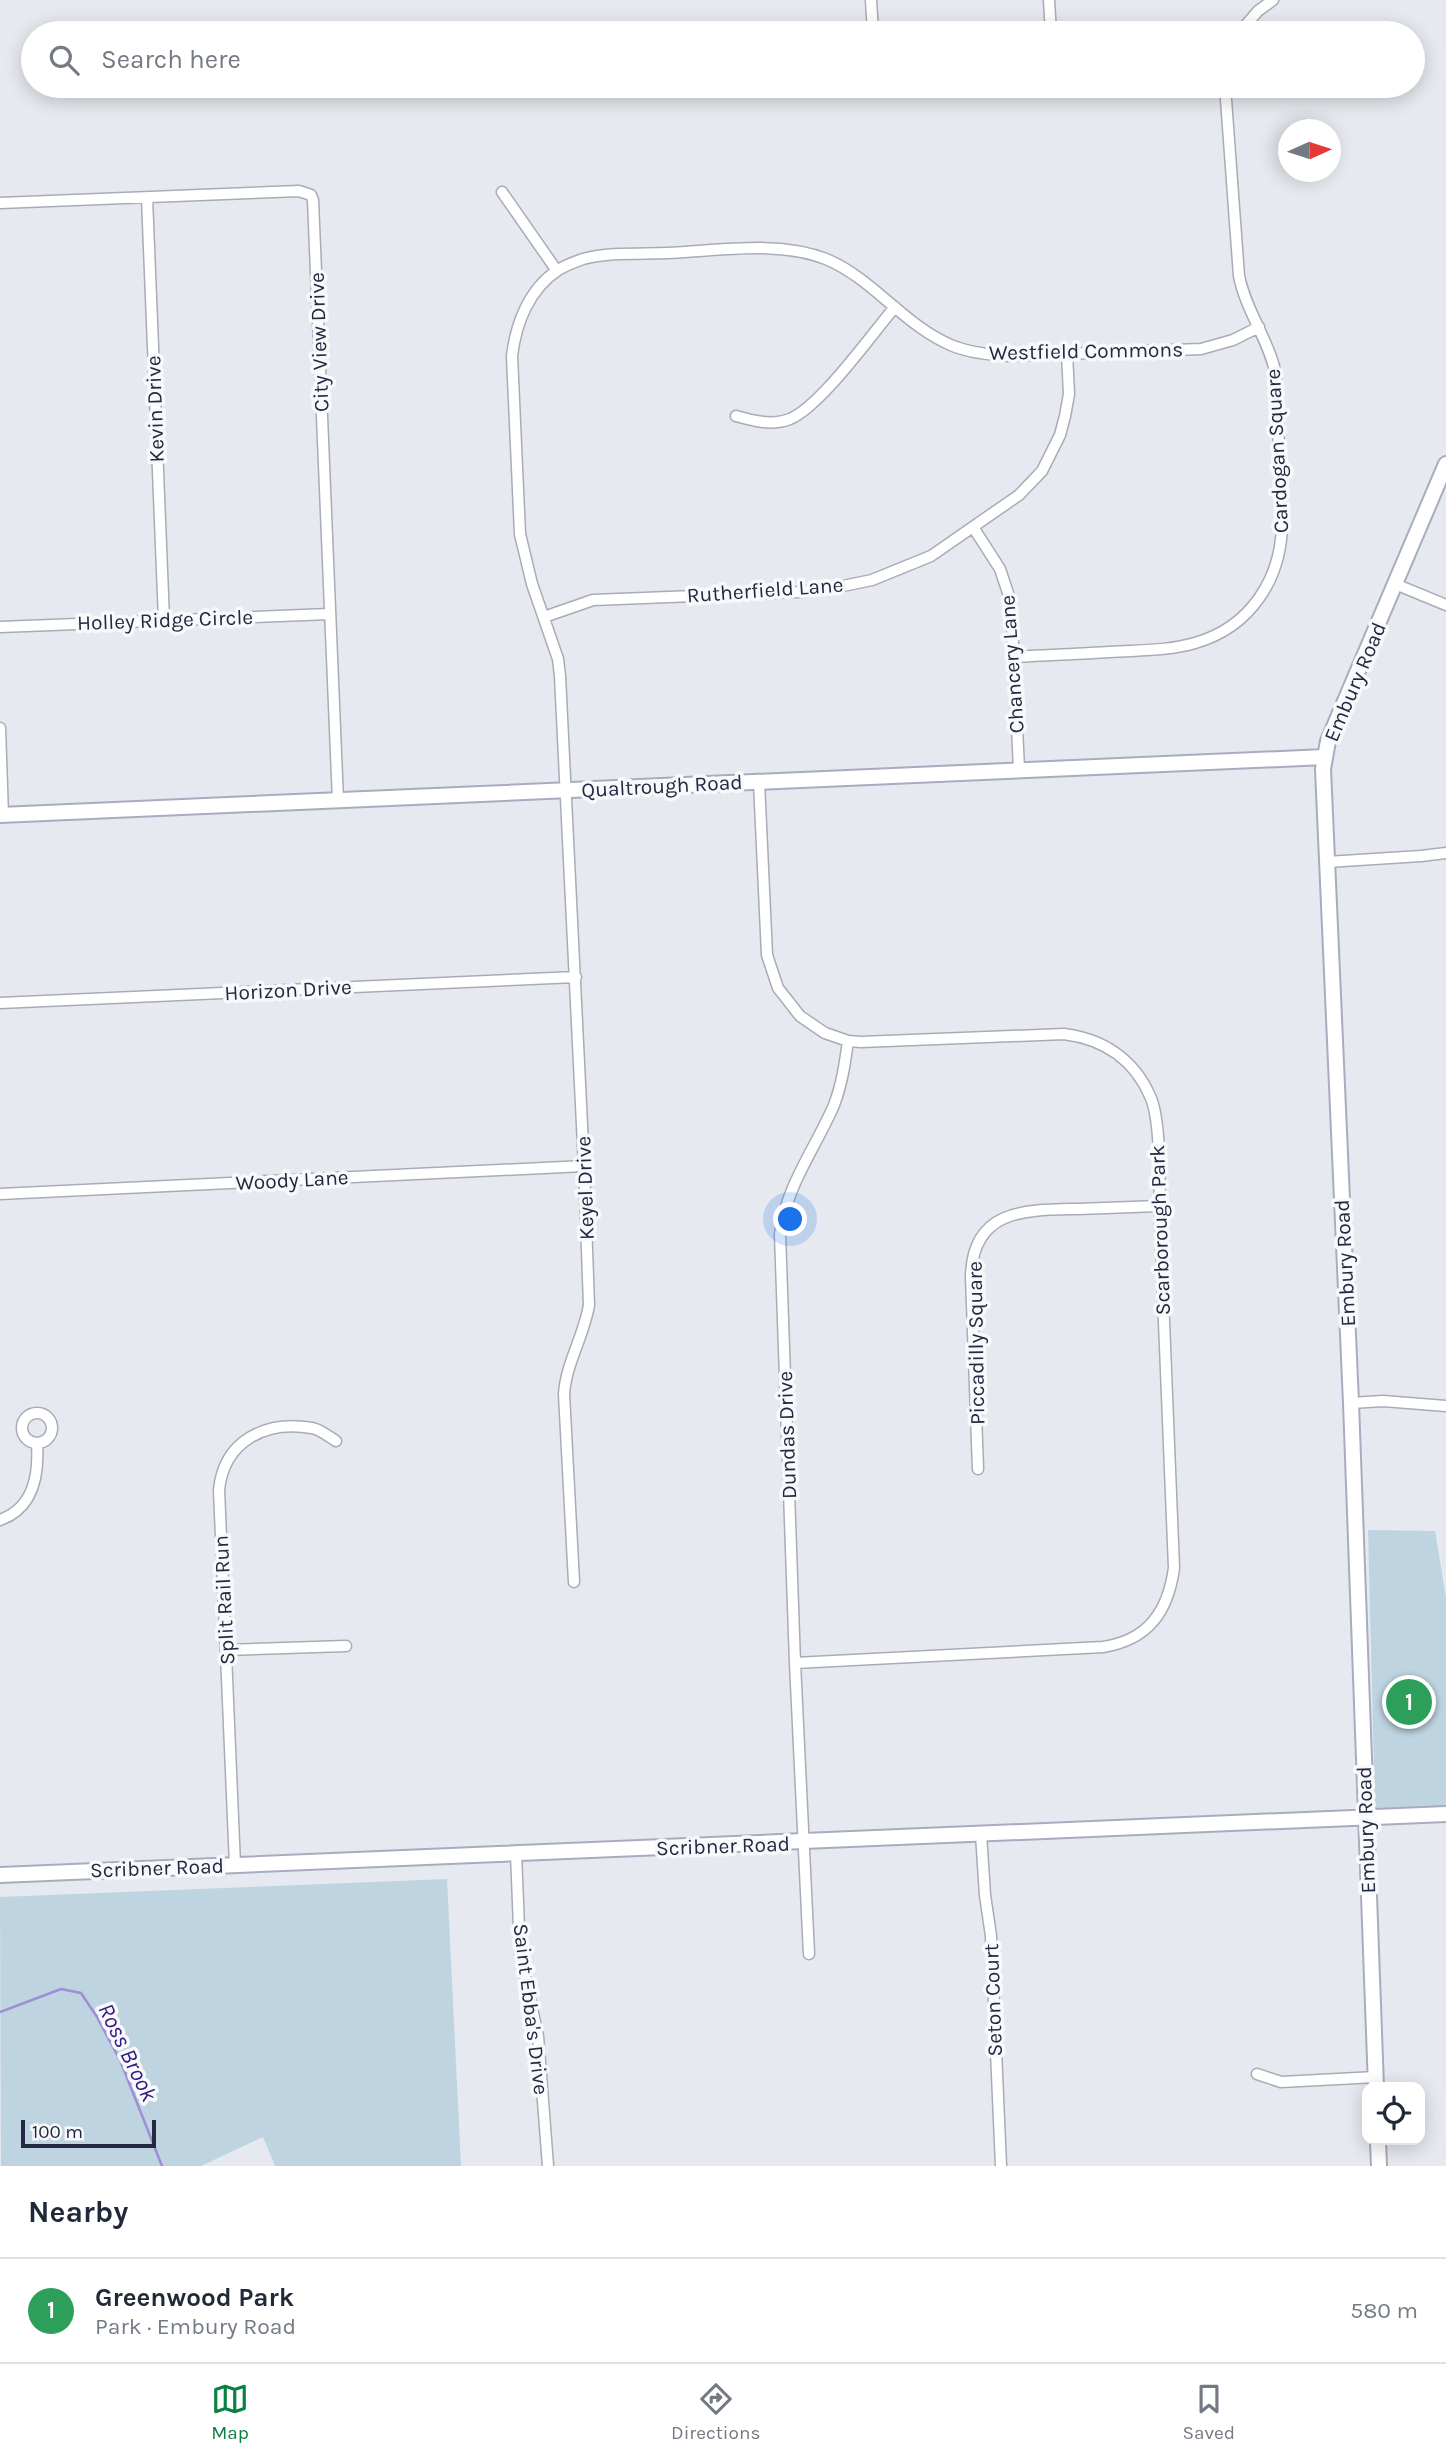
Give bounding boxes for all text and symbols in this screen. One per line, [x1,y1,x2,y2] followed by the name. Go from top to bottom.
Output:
[21,21,1425,98] search box
[45,41,83,79] icon: search
[101,44,241,75] text: Search here
[1278,119,1341,182] north arrow
[305,272,333,412] street label: City View Drive
[989,337,1183,365] street label: Westfield Commons
[141,355,169,463] street label: Kevin Drive
[1261,368,1293,534] street label: Cardogan Square
[686,573,844,607] street label: Rutherfield Lane
[995,594,1029,734] street label: Chancery Lane
[77,605,253,635] street label: Holley Ridge Circle
[1319,619,1391,745] street label: Embury Road
[581,770,743,802] street label: Qualtrough Road
[224,975,352,1005] street label: Horizon Drive
[571,1136,599,1240] street label: Keyel Drive
[1145,1144,1175,1316] street label: Scarborough Park
[235,1165,349,1195] street label: Woody Lane
[1330,1199,1360,1327] street label: Embury Road
[773,1202,807,1236] your location
[963,1261,989,1425] street label: Piccadilly Square
[773,1370,801,1500] street label: Dundas Drive
[209,1535,239,1665] street label: Split Rail Run
[1386,1676,1432,1728] pin: 1
[1352,1766,1380,1894] street label: Embury Road
[656,1832,790,1860] street label: Scribner Road
[90,1854,224,1882] street label: Scribner Road
[509,1922,553,2096] street label: Saint Ebba's Drive
[979,1943,1007,2057] street label: Seton Court
[92,1999,163,2106] water label: Ross Brook
[1362,2082,1425,2145] map controls
[1362,2082,1425,2145] button: locate
[21,2117,156,2149] scale bar
[32,2121,83,2143] text: 100 m
[28,2194,128,2230] text: Nearby
[95,2282,294,2313] text: Greenwood Park
[47,2297,55,2324] text: 1
[1350,2297,1418,2324] text: 580 m
[95,2313,296,2340] text: Park · Embury Road
[211,2380,249,2444] tab: Map
[671,2380,760,2444] tab: Directions
[1182,2380,1235,2444] tab: Saved

